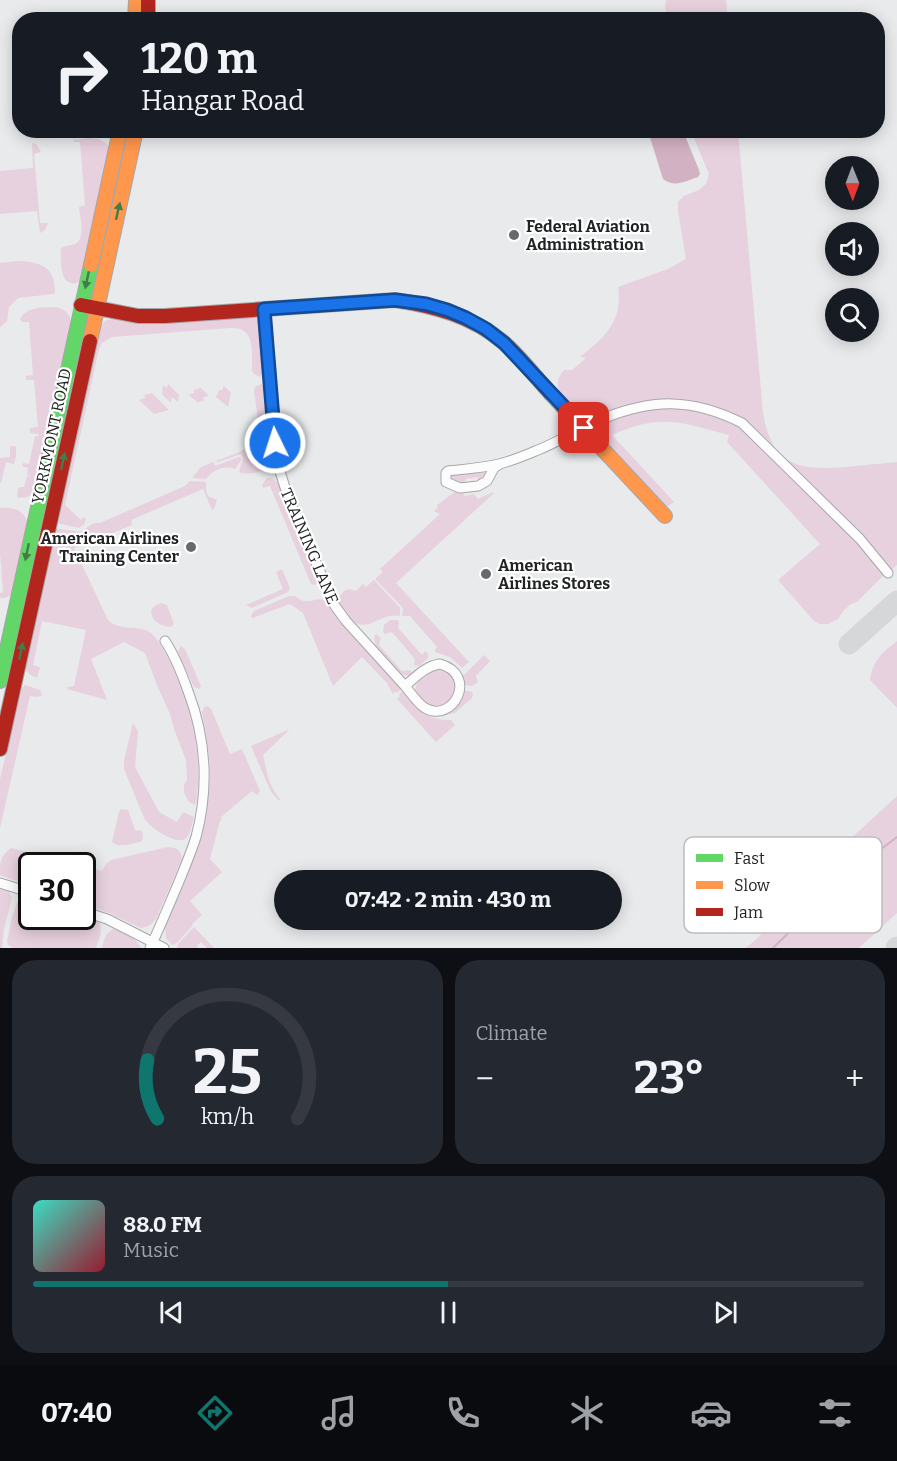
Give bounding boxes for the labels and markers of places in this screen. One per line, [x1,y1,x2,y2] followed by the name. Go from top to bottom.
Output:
[526,217,651,254] place label: Federal Aviation Administration
[507,228,521,242] marker: Federal Aviation Administration
[558,402,609,453] pin
[40,529,179,566] place label: American Airlines Training Center
[184,540,198,554] marker: American Airlines Training Center
[498,556,610,593] place label: American Airlines Stores
[479,567,493,581] marker: American Airlines Stores

